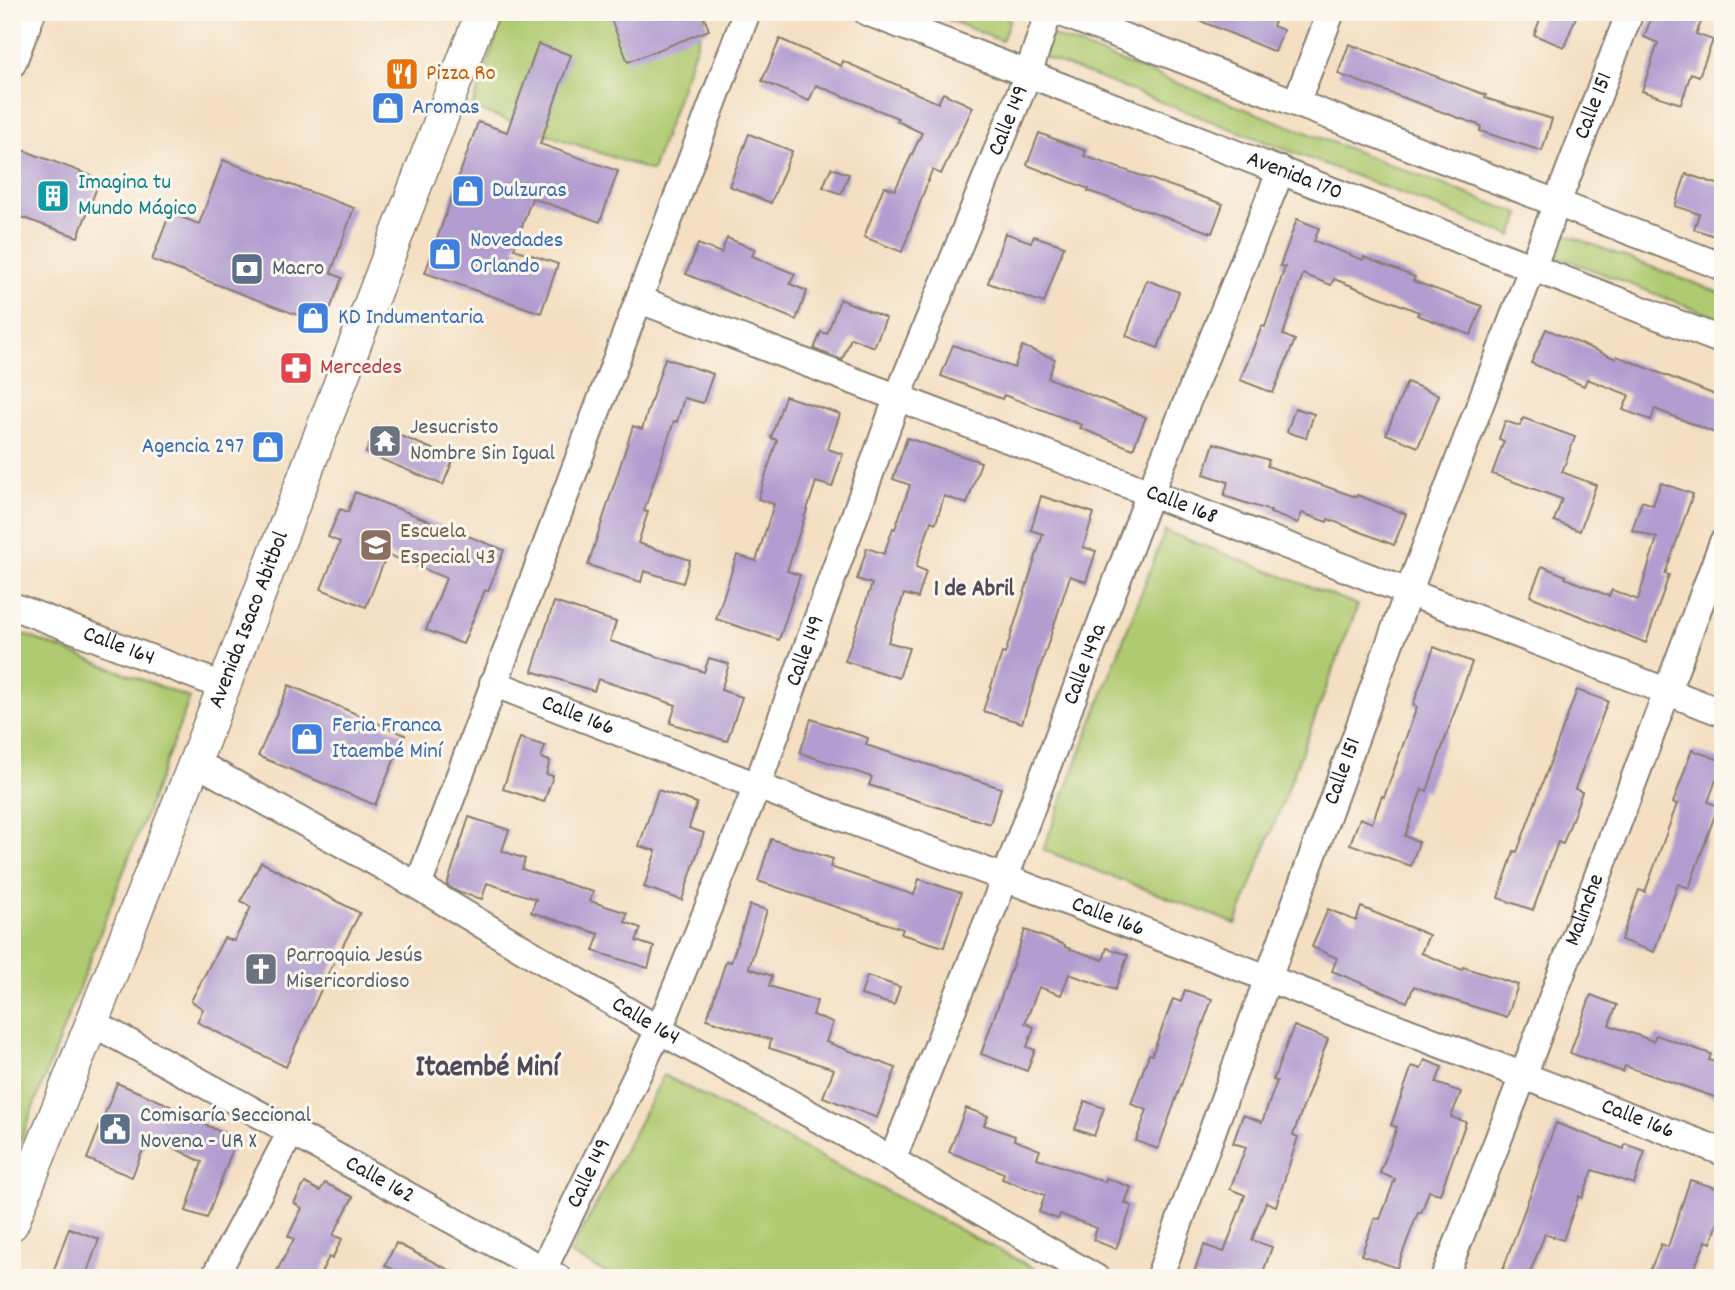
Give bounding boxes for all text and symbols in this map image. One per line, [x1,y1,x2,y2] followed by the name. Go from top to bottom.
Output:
[383,55,421,93] restaurant icon: Pizza Ro
[426,58,496,91] place label: Pizza Ro
[1566,68,1622,144] street label: Calle 151
[980,80,1038,161] street label: Calle 149
[369,89,407,127] shop icon: Aromas
[412,92,480,125] place label: Aromas
[1242,143,1347,210] street label: Avenida 170
[78,167,197,226] place label: Imagina tu Mundo Mágico
[449,172,487,210] shop icon: Dulzuras
[492,175,567,208] place label: Dulzuras
[34,177,72,215] building icon: Imagina tu Mundo Mágico
[470,225,563,284] place label: Novedades Orlando
[426,235,464,273] shop icon: Novedades Orlando
[228,250,266,288] bank icon: Macro
[272,253,324,286] place label: Macro
[294,299,332,337] shop icon: KD Indumentaria
[338,302,485,335] place label: KD Indumentaria
[277,349,315,387] pharmacy icon: Mercedes
[320,352,402,385] place label: Mercedes
[410,412,555,471] place label: Jesucristo Nombre Sin Igual
[366,422,404,460] temple icon: Jesucristo Nombre Sin Igual
[249,428,287,466] shop icon: Agencia 297
[142,431,244,464] place label: Agencia 297
[1141,476,1222,534] street label: Calle 168
[400,516,496,575] place label: Escuela Especial 43
[200,526,298,713] street label: Avenida Isaco Abitbol
[357,526,395,564] school or university icon: Escuela Especial 43
[934,573,1015,607] district label: 1 de Abril
[778,611,834,691] street label: Calle 149
[78,618,159,675] street label: Calle 164
[1055,618,1116,710] street label: Calle 149a
[536,687,619,745] street label: Calle 166
[332,710,444,769] place label: Feria Franca Itaembé Miní
[288,720,326,758] shop icon: Feria Franca Itaembé Miní
[1316,733,1370,810] street label: Calle 151
[1557,869,1614,951] street label: Malinche
[1066,888,1149,946] street label: Calle 166
[286,940,423,999] place label: Parroquia Jesús Misericordioso
[242,950,280,988] church icon: Parroquia Jesús Misericordioso
[605,989,686,1055] street label: Calle 164
[415,1048,561,1091] district label: Itaembé Miní
[1596,1090,1679,1148] street label: Calle 166
[140,1100,312,1159] place label: Comisaría Seccional Novena - UR X
[96,1110,134,1148] public building icon: Comisaría Seccional Novena - UR X
[559,1133,620,1214] street label: Calle 149
[339,1148,420,1213] street label: Calle 162

